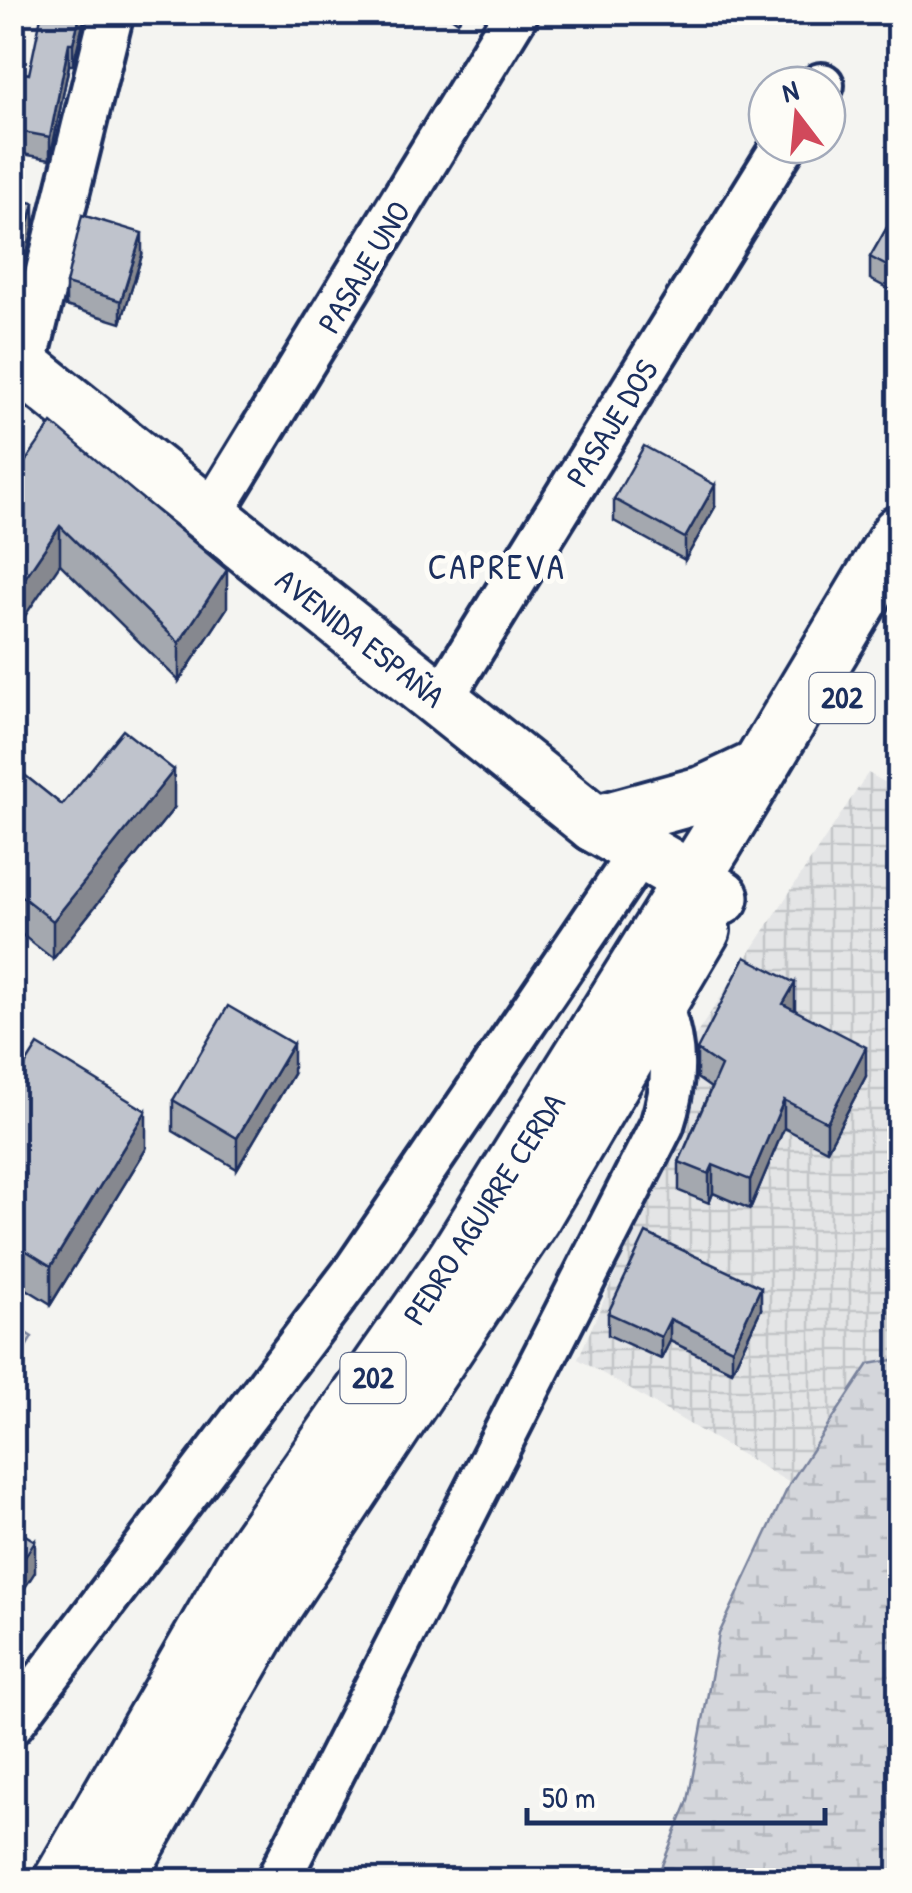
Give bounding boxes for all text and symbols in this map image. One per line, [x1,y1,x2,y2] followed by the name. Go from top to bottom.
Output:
[747,65,847,165] north arrow
[778,71,803,111] text: N
[307,193,420,341] street label: PASAJE UNO
[556,351,668,494] street label: PASAJE DOS
[428,543,566,590] district label: CAPREVA
[267,558,454,717] street label: AVENIDA ESPAÑA
[810,673,874,723] road number: 202
[393,1084,575,1333] street label: PEDRO AGUIRRE CERDA
[340,1353,406,1403] road number: 202
[527,1763,824,1825] scale bar
[542,1777,595,1817] text: 50 m

